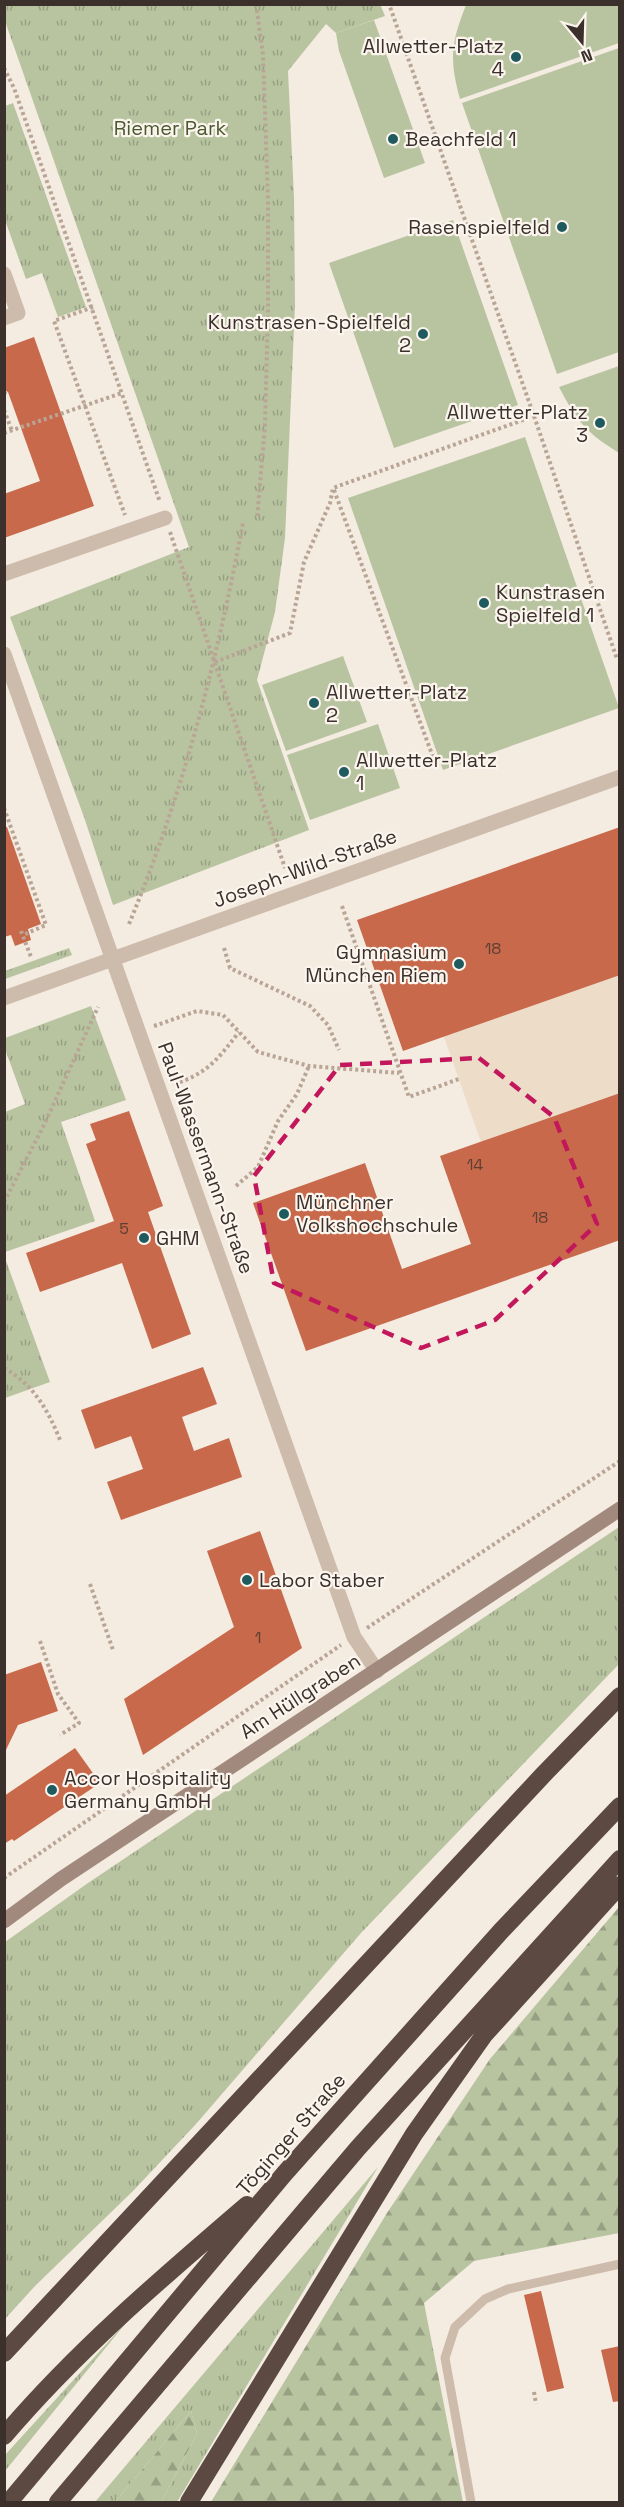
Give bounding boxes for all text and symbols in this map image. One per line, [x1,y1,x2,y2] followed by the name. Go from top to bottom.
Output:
[552,12,612,72] north arrow
[363,33,504,82] place label: Allwetter-Platz 4
[578,44,595,67] text: N
[509,50,523,64] marker: Allwetter-Platz 4
[114,115,227,141] park label: Riemer Park
[405,126,517,152] place label: Beachfeld 1
[386,132,400,146] marker: Beachfeld 1
[408,214,550,240] place label: Rasenspielfeld
[555,220,569,234] marker: Rasenspielfeld
[208,309,411,358] place label: Kunstrasen-Spielfeld 2
[416,327,430,341] marker: Kunstrasen-Spielfeld 2
[447,399,588,448] place label: Allwetter-Platz 3
[593,416,607,430] marker: Allwetter-Platz 3
[496,579,605,628] place label: Kunstrasen Spielfeld 1
[477,596,491,610] marker: Kunstrasen Spielfeld 1
[326,679,467,728] place label: Allwetter-Platz 2
[307,696,321,710] marker: Allwetter-Platz 2
[356,747,497,796] place label: Allwetter-Platz 1
[337,765,351,779] marker: Allwetter-Platz 1
[209,823,401,913] street label: Joseph-Wild-Straße
[485,938,501,959] house number: 18
[305,939,447,988] place label: Gymnasium München Riem
[452,957,466,971] marker: Gymnasium München Riem
[152,1038,260,1278] street label: Paul-Wassermann-Straße
[467,1154,483,1175] house number: 14
[296,1189,458,1238] place label: Münchner Volkshochschule
[277,1207,291,1221] marker: Münchner Volkshochschule
[532,1207,548,1228] house number: 18
[119,1218,129,1239] house number: 5
[156,1225,200,1251] place label: GHM
[137,1231,151,1245] marker: GHM
[259,1567,385,1593] place label: Labor Staber
[240,1573,254,1587] marker: Labor Staber
[255,1627,261,1648] house number: 1
[235,1647,365,1745] street label: Am Hüllgraben
[64,1765,231,1814] place label: Accor Hospitality Germany GmbH
[45,1783,59,1797] marker: Accor Hospitality Germany GmbH
[231,2067,351,2201] street label: Töginger Straße

